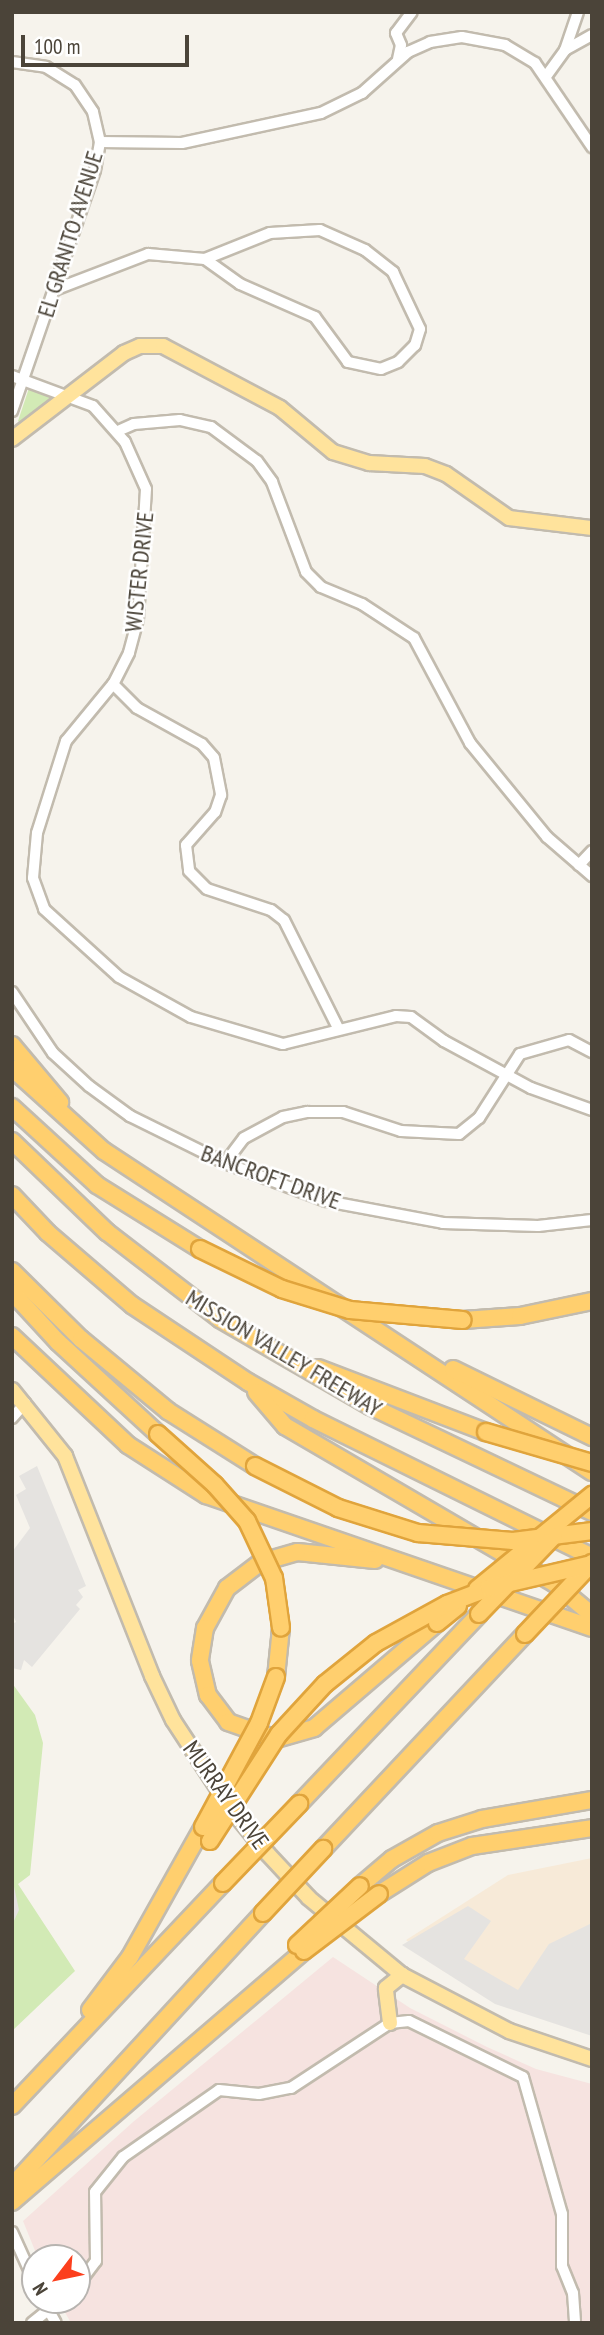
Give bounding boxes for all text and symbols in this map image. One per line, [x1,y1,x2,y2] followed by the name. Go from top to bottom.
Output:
[24,21,192,65] scale bar
[34,33,80,60] text: 100 m
[31,147,109,321] street label: EL GRANITO AVENUE
[118,510,160,634] street label: WISTER DRIVE
[197,1138,345,1216] street label: BANCROFT DRIVE
[180,1283,388,1423] street label: MISSION VALLEY FREEWAY
[177,1735,275,1855] street label: MURRAY DRIVE
[21,2244,91,2314] north arrow
[27,2278,53,2300] text: N

